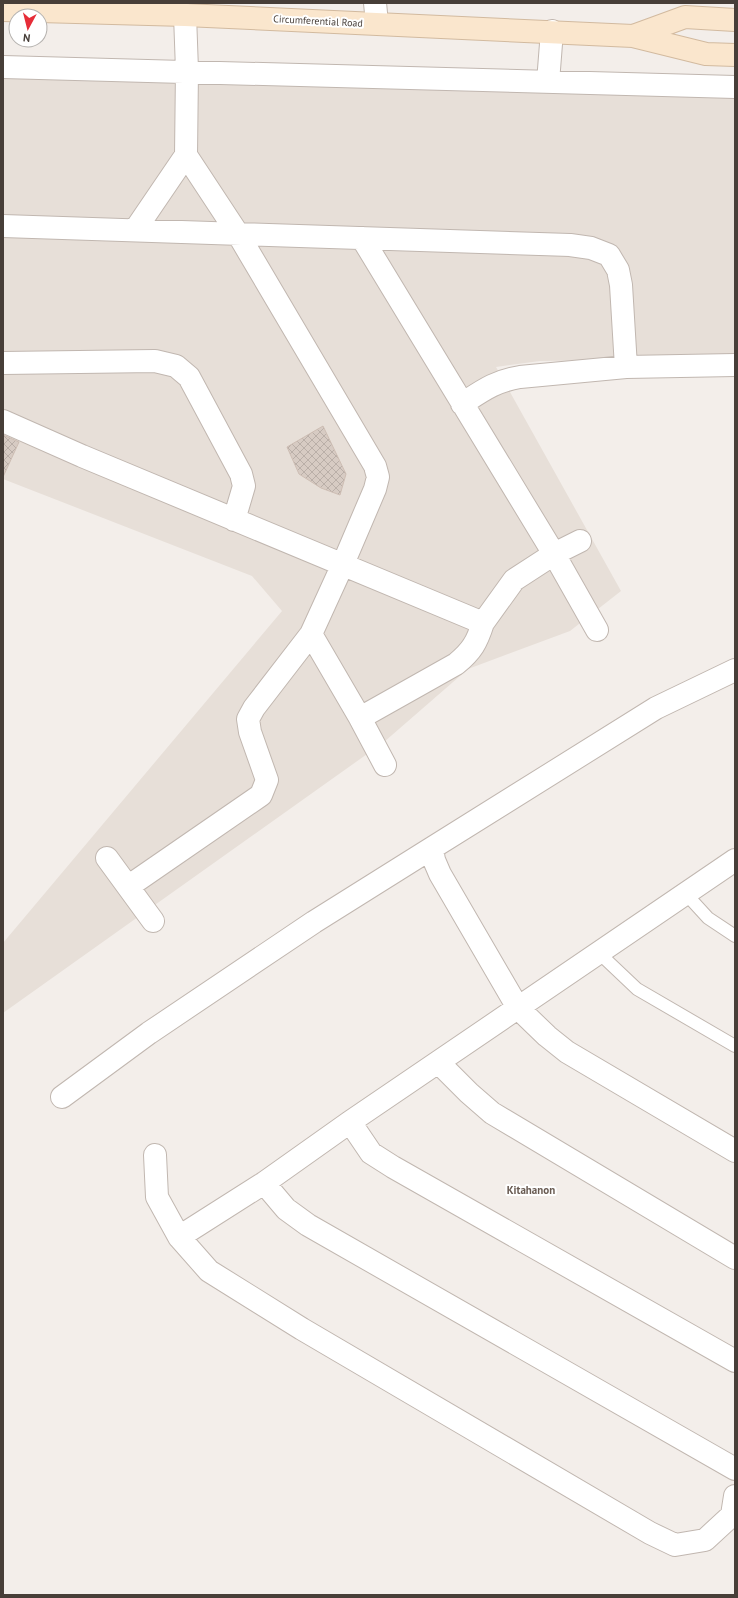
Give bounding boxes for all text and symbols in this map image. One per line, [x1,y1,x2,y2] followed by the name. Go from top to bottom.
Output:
[8,8,48,48] north arrow
[273,12,363,30] street label: Circumferential Road
[22,31,31,45] text: N
[507,1183,555,1197] district label: Kitahanon

